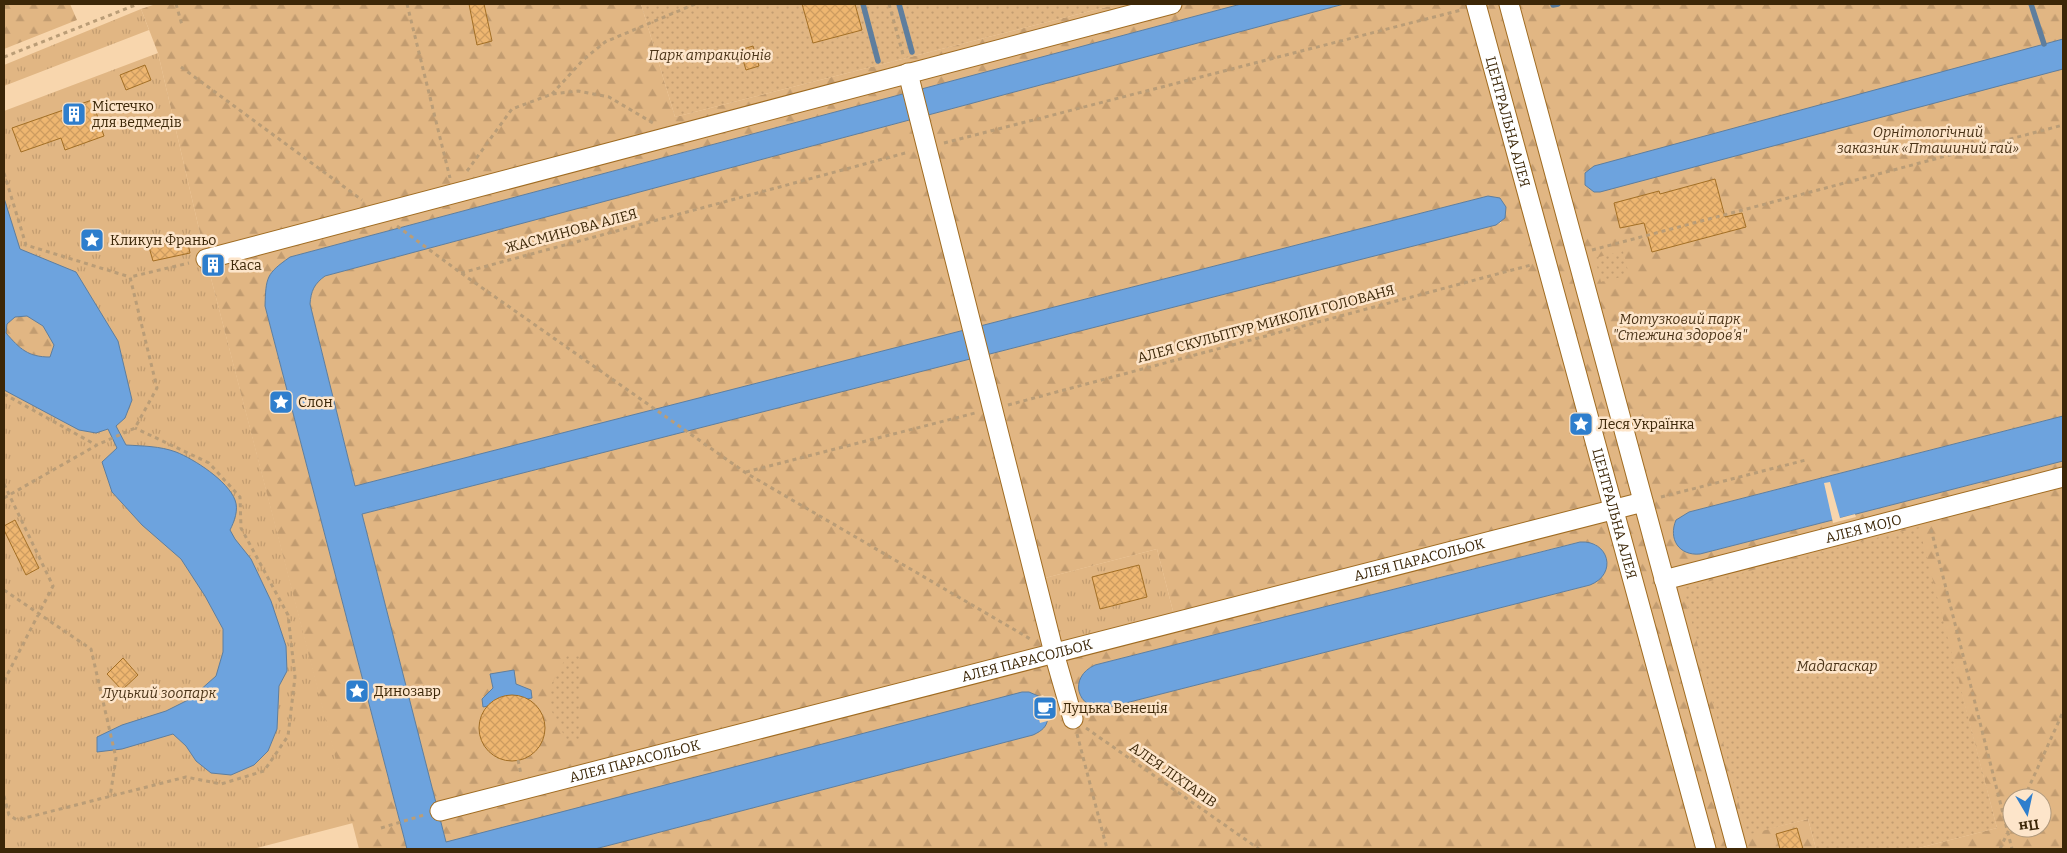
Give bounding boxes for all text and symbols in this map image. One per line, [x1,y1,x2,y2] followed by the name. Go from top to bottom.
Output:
[649,47,771,64] park label: Парк атракціонів
[1482,54,1534,189] street label: ЦЕНТРАЛЬНА АЛЕЯ
[92,98,182,131] place label: Містечко для ведмедів
[61,101,87,127] building icon: Містечко для ведмедів
[1837,124,2019,157] park label: Орнітологічний заказник «Пташиний гай»
[503,205,639,257] street label: ЖАСМИНОВА АЛЕЯ
[79,227,105,253] place icon: Кликун Франьо
[110,232,216,249] place label: Кликун Франьо
[200,252,226,278] building icon: Каса
[230,257,262,274] place label: Каса
[1135,281,1397,367] street label: АЛЕЯ СКУЛЬПТУР МИКОЛИ ГОЛОВАНЯ
[1613,311,1748,344] park label: Мотузковий парк "Стежина здоров’я"
[268,389,294,415] place icon: Слон
[298,394,333,411] place label: Слон
[1568,411,1594,437] place icon: Леся Українка
[1598,416,1695,433] place label: Леся Українка
[1589,446,1641,581] street label: ЦЕНТРАЛЬНА АЛЕЯ
[1823,510,1903,547] street label: АЛЕЯ MOJO
[1352,534,1487,584] street label: АЛЕЯ ПАРАСОЛЬОК
[960,635,1094,685] street label: АЛЕЯ ПАРАСОЛЬОК
[1796,658,1878,675] park label: Мадагаскар
[344,678,370,704] place icon: Динозавр
[374,683,441,700] place label: Динозавр
[101,685,216,702] park label: Луцький зоопарк
[1032,695,1058,721] cafe icon: Луцька Венеція
[1062,700,1168,717] place label: Луцька Венеція
[567,736,702,786] street label: АЛЕЯ ПАРАСОЛЬОК
[1126,739,1220,811] street label: АЛЕЯ ЛІХТАРІВ
[2002,788,2052,838] north arrow
[2018,815,2040,835] text: Пн

